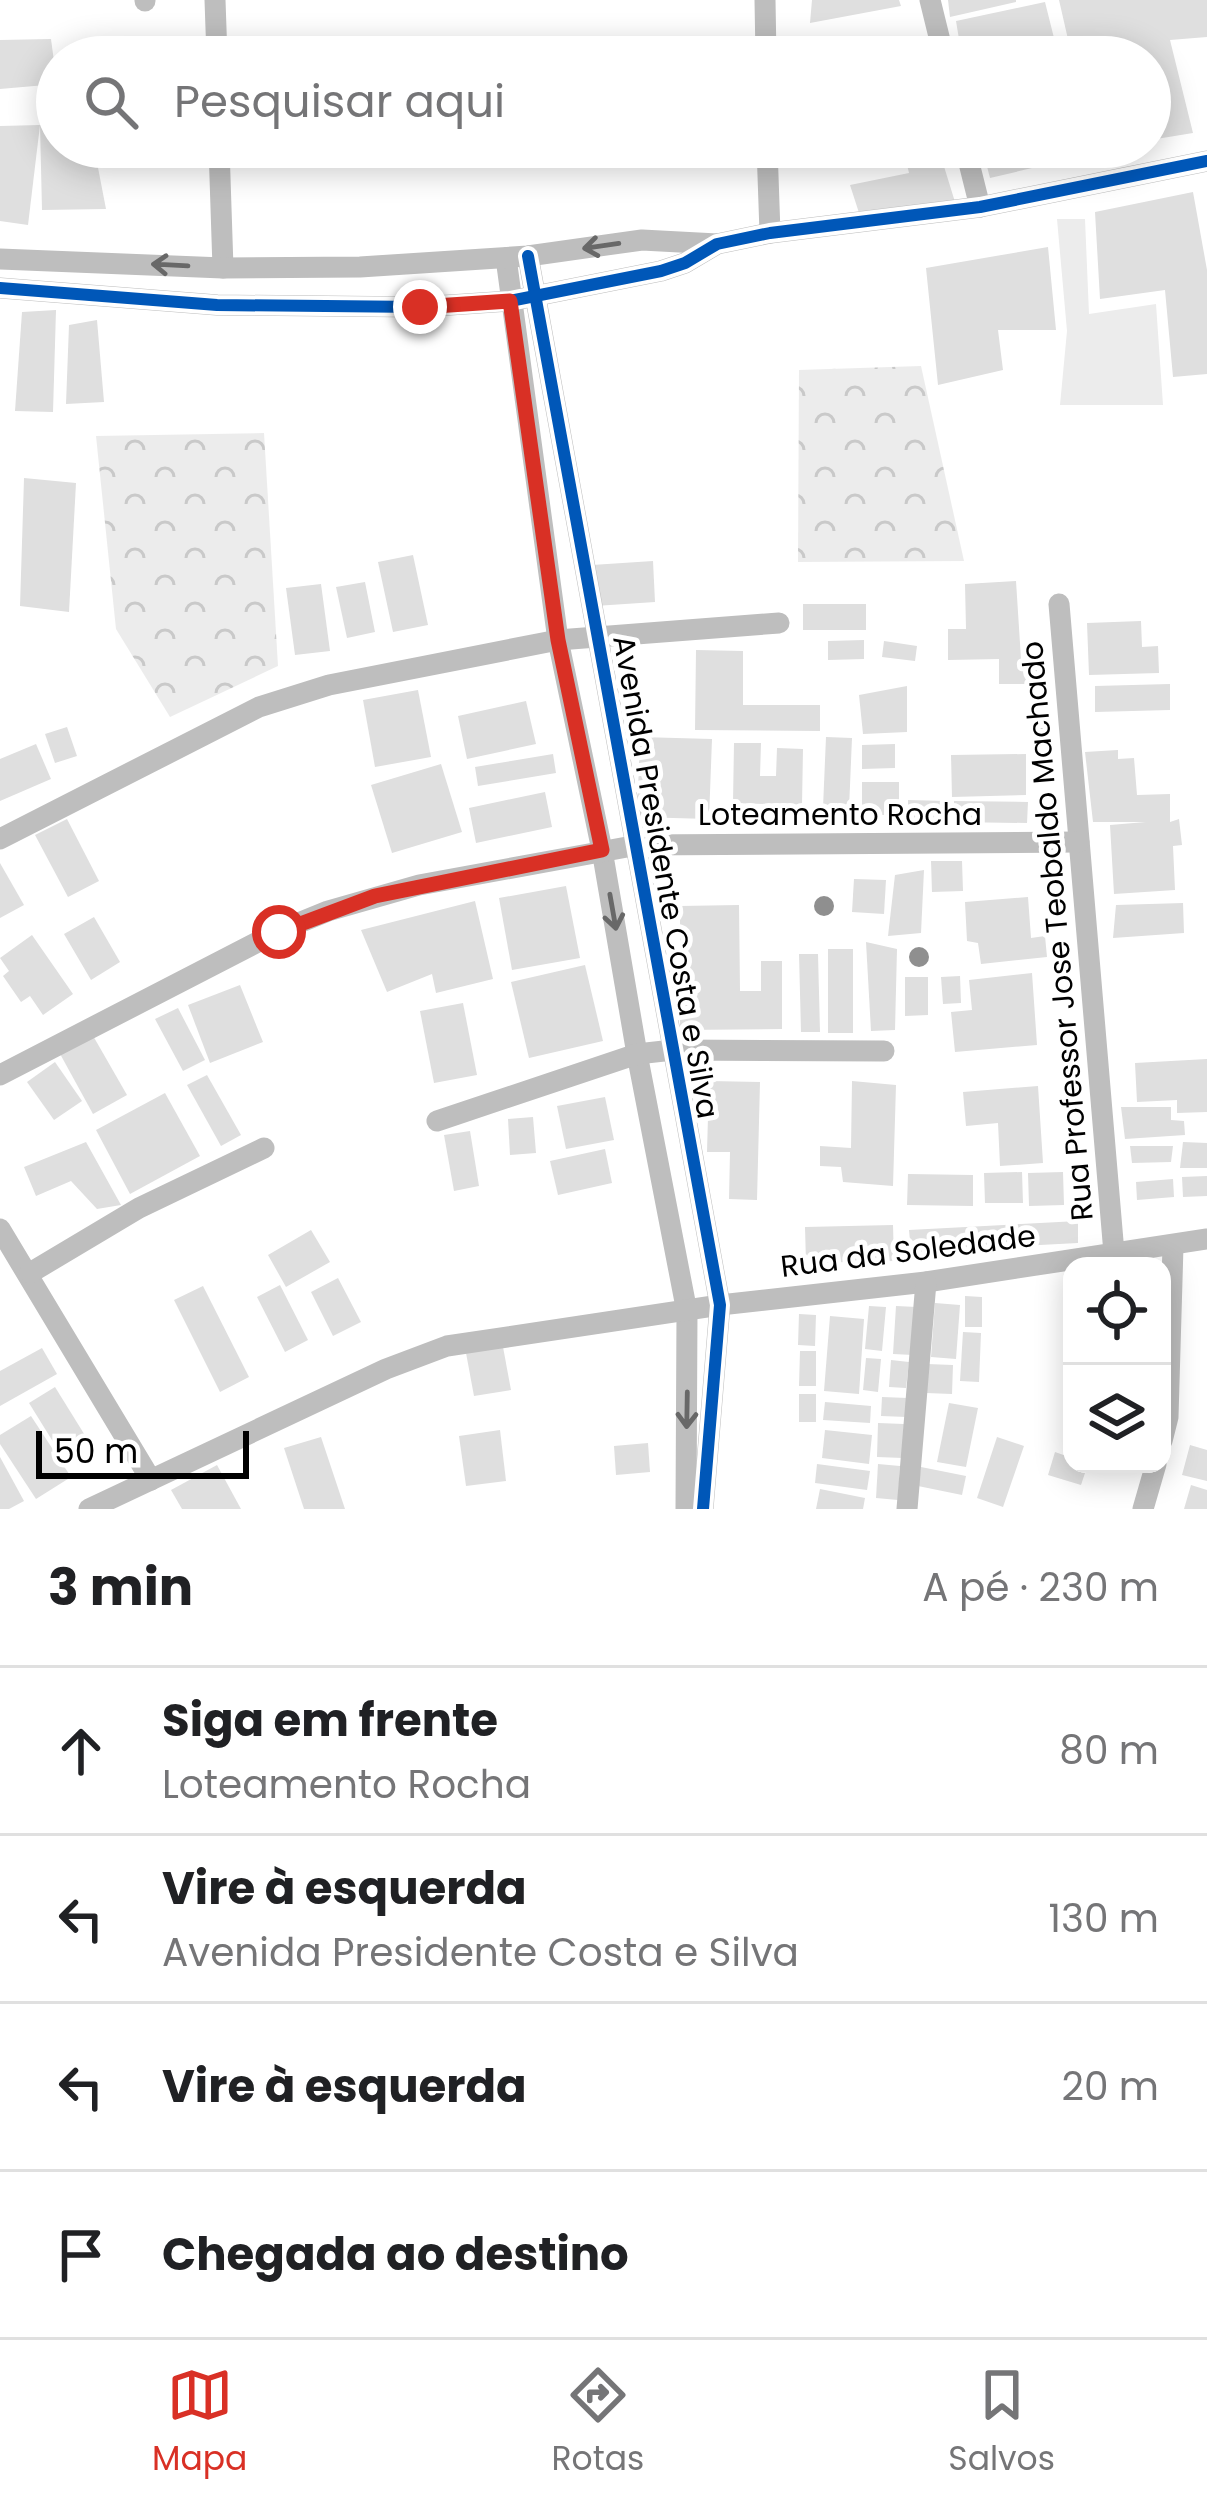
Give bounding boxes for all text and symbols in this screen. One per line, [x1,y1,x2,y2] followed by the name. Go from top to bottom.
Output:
[36,36,1171,168] search box
[78,69,144,135] icon: search
[174,70,505,133] text: Pesquisar aqui
[582,235,621,258] one-way arrow
[151,253,190,276] one-way arrow
[393,280,447,334] route end
[602,632,730,1122] street label: Avenida Presidente Costa e Silva
[1010,639,1104,1223] street label: Rua Professor Jose Teobaldo Machado
[698,793,982,836] street label: Loteamento Rocha
[602,892,625,931] one-way arrow
[252,905,306,959] route start
[778,1214,1038,1288] street label: Rua da Soledade
[1063,1257,1171,1473] map controls
[1063,1257,1171,1365] button: locate
[1063,1365,1171,1473] button: layers
[675,1390,698,1429] one-way arrow
[36,1425,249,1478] scale bar
[54,1428,138,1475] text: 50 m
[48,1551,193,1623] text: 3 min
[922,1560,1159,1615] text: A pé · 230 m
[162,1689,498,1752] text: Siga em frente
[48,1718,114,1784] icon: ahead
[1059,1723,1159,1778] text: 80 m
[162,1757,531,1812] text: Loteamento Rocha
[162,1857,527,1920] text: Vire à esquerda
[48,1886,114,1952] icon: left
[1048,1891,1159,1946] text: 130 m
[162,1925,799,1980] text: Avenida Presidente Costa e Silva
[48,2054,114,2120] icon: left
[162,2055,527,2118] text: Vire à esquerda
[1061,2059,1159,2114] text: 20 m
[48,2222,114,2288] icon: arrive
[162,2223,629,2286] text: Chegada ao destino
[152,2362,247,2484] tab: Mapa
[551,2362,644,2484] tab: Rotas
[948,2362,1055,2484] tab: Salvos

